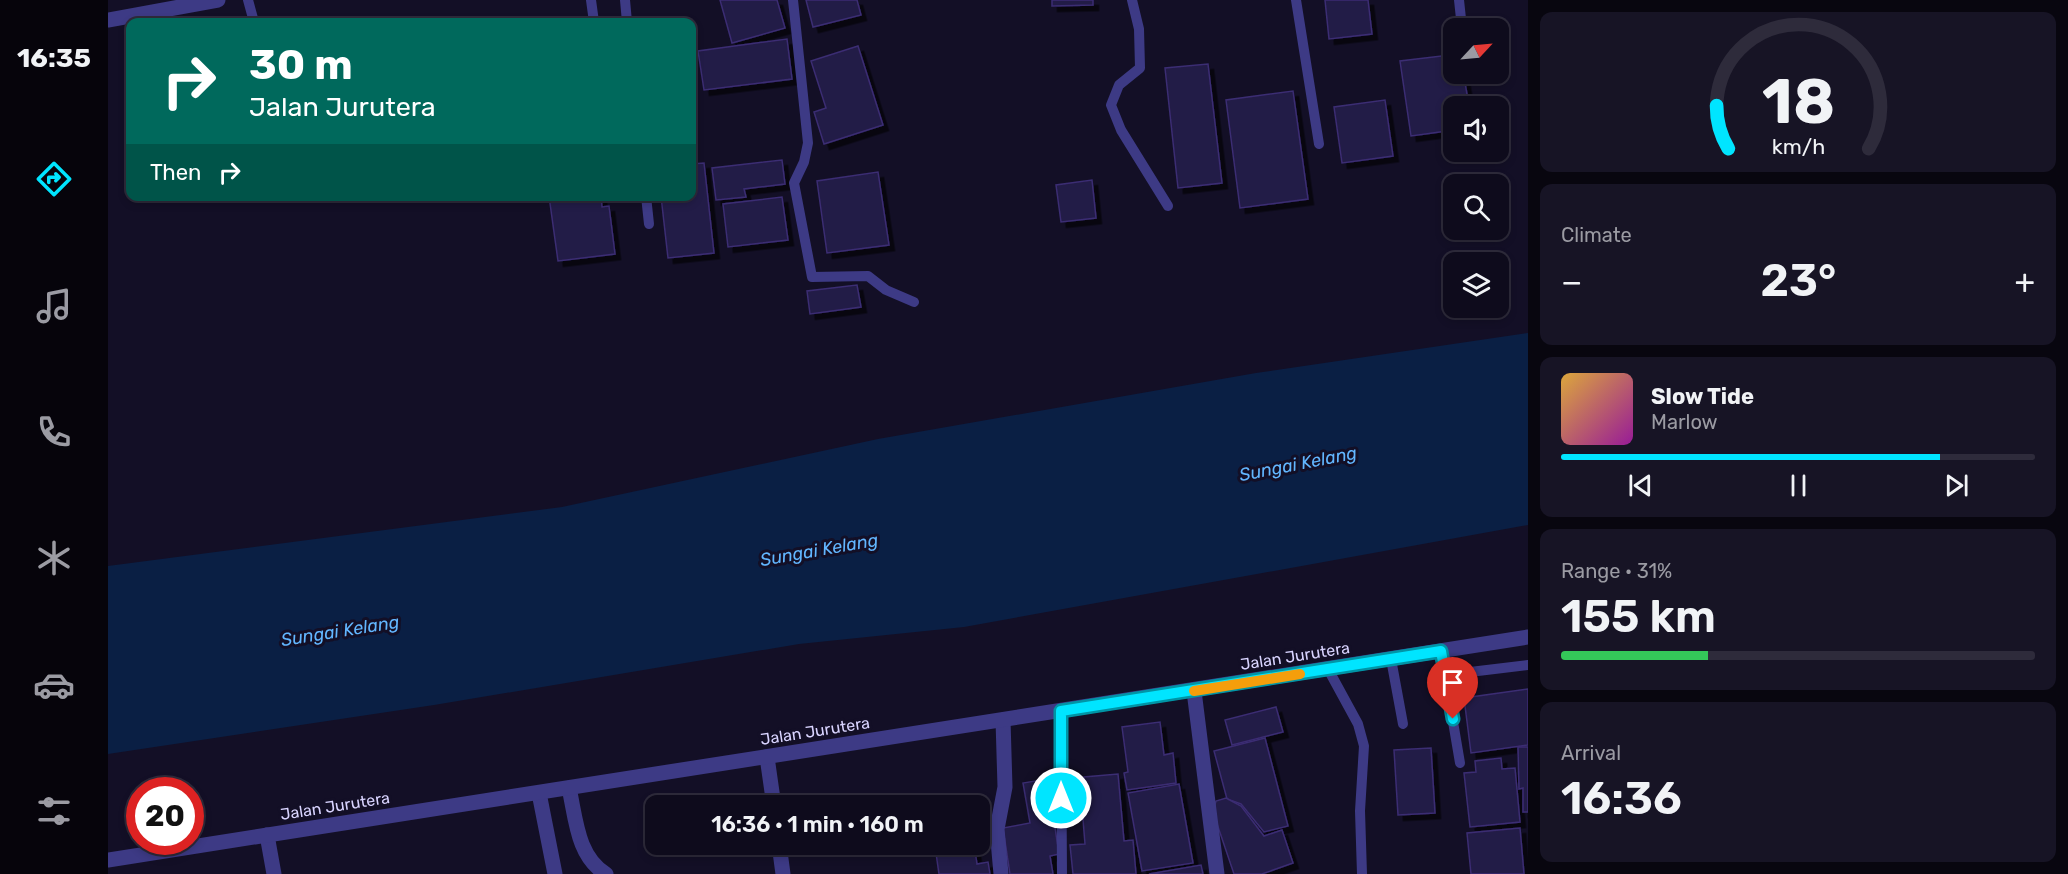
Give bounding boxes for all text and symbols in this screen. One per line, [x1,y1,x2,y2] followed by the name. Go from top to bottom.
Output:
[1443,18,1509,84] north arrow
[1443,18,1509,318] map controls
[249,40,353,90] text: 30 m
[17,42,91,74] text: 16:35
[150,42,228,120] icon: right
[1761,65,1835,139] text: 18
[249,91,436,123] text: Jalan Jurutera
[1443,96,1509,162] button: sound
[1771,135,1825,160] text: km/h
[213,156,246,189] icon: right
[33,158,75,200] icon: directions
[150,159,201,186] text: Then
[1443,174,1509,240] button: search
[1561,223,1632,247] text: Climate
[1443,252,1509,318] button: layers
[1761,254,1836,307] text: 23°
[1561,262,1582,301] text: −
[2014,262,2035,301] text: +
[33,285,75,327] icon: music
[1651,383,1754,410] text: Slow Tide
[1651,410,1718,434] text: Marlow
[33,411,75,453] icon: phone
[1237,442,1359,486] water label: Sungai Kelang
[1624,469,1657,502] icon: previous
[1782,469,1815,502] icon: pause
[1940,469,1973,502] icon: next
[758,529,880,571] water label: Sungai Kelang
[33,537,75,579] icon: climate
[1561,559,1672,583] text: Range · 31%
[1561,590,1716,643] text: 155 km
[279,611,401,651] water label: Sungai Kelang
[1239,638,1351,674] street label: Jalan Jurutera
[1427,657,1478,719] pin
[33,664,75,706] icon: car
[1436,666,1469,699] icon: arrive
[759,713,871,749] street label: Jalan Jurutera
[1561,741,1621,765] text: Arrival
[1029,766,1093,830] position arrow
[1561,772,1682,825] text: 16:36
[126,777,204,855] speed limit sign: 20
[279,788,391,824] street label: Jalan Jurutera
[33,790,75,832] icon: filters
[711,811,924,838] text: 16:36 · 1 min · 160 m

